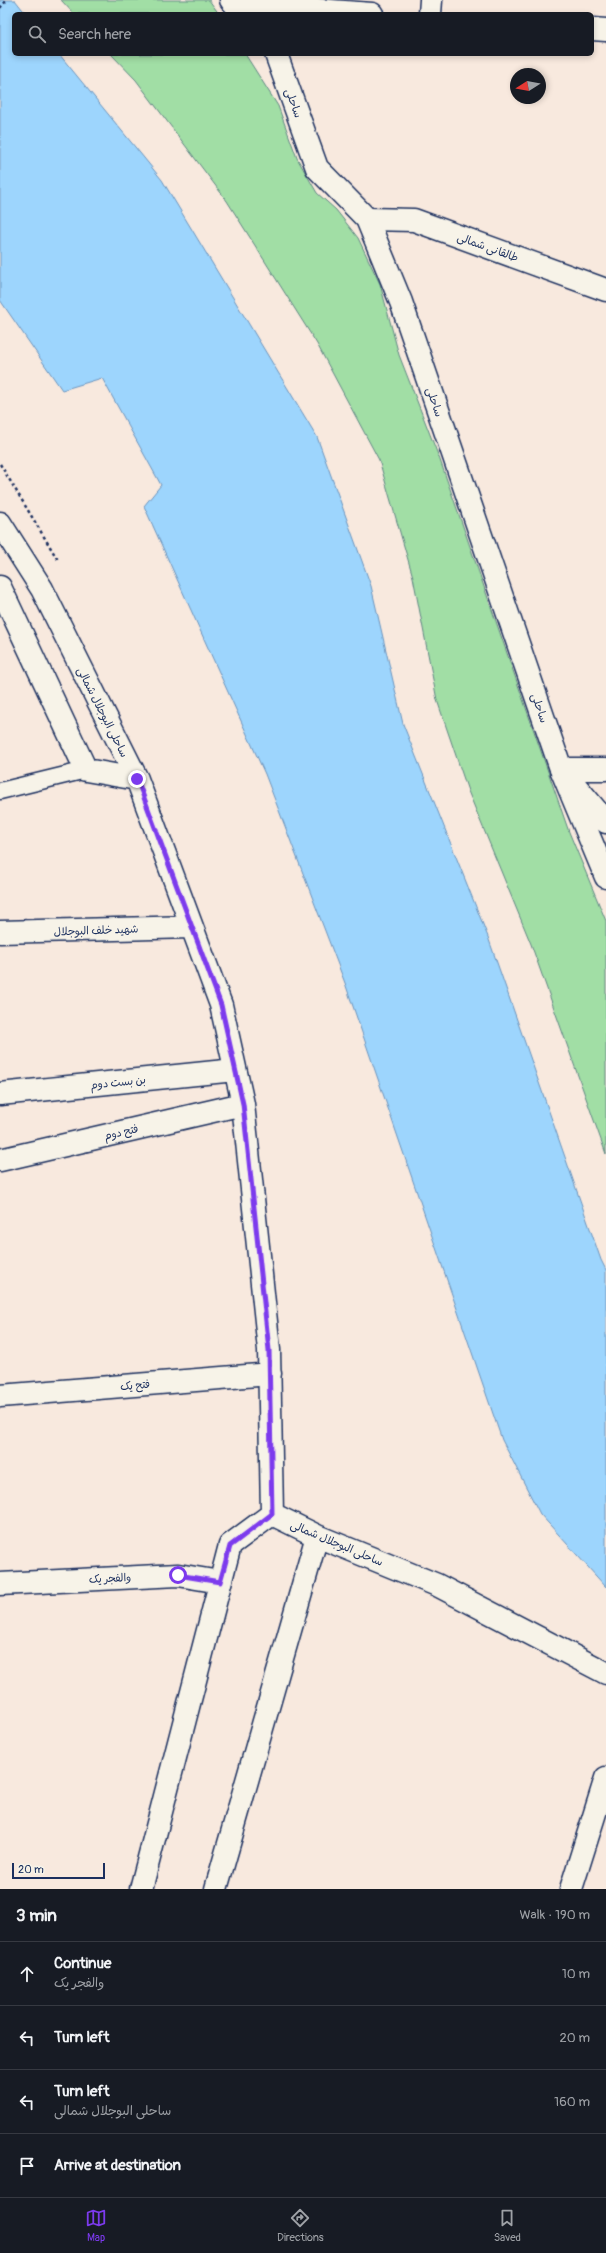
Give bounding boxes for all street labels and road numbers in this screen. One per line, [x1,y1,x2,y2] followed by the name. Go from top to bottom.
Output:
[281,87,305,120] street label: ساحلی
[455,230,520,265] street label: طالقانی شمالی
[423,386,446,419] street label: ساحلی
[73,665,131,760] street label: ساحلی البوجلال شمالی
[528,692,551,725] street label: ساحلی
[53,923,139,939] street label: شهید خلف البوجلال
[90,1073,147,1094] street label: بن بست دوم
[103,1122,140,1145] street label: فتح دوم
[120,1378,151,1394] street label: فتح یک
[288,1518,385,1570] street label: ساحلی البوجلال شمالی
[88,1571,132,1586] street label: والفجر یک

